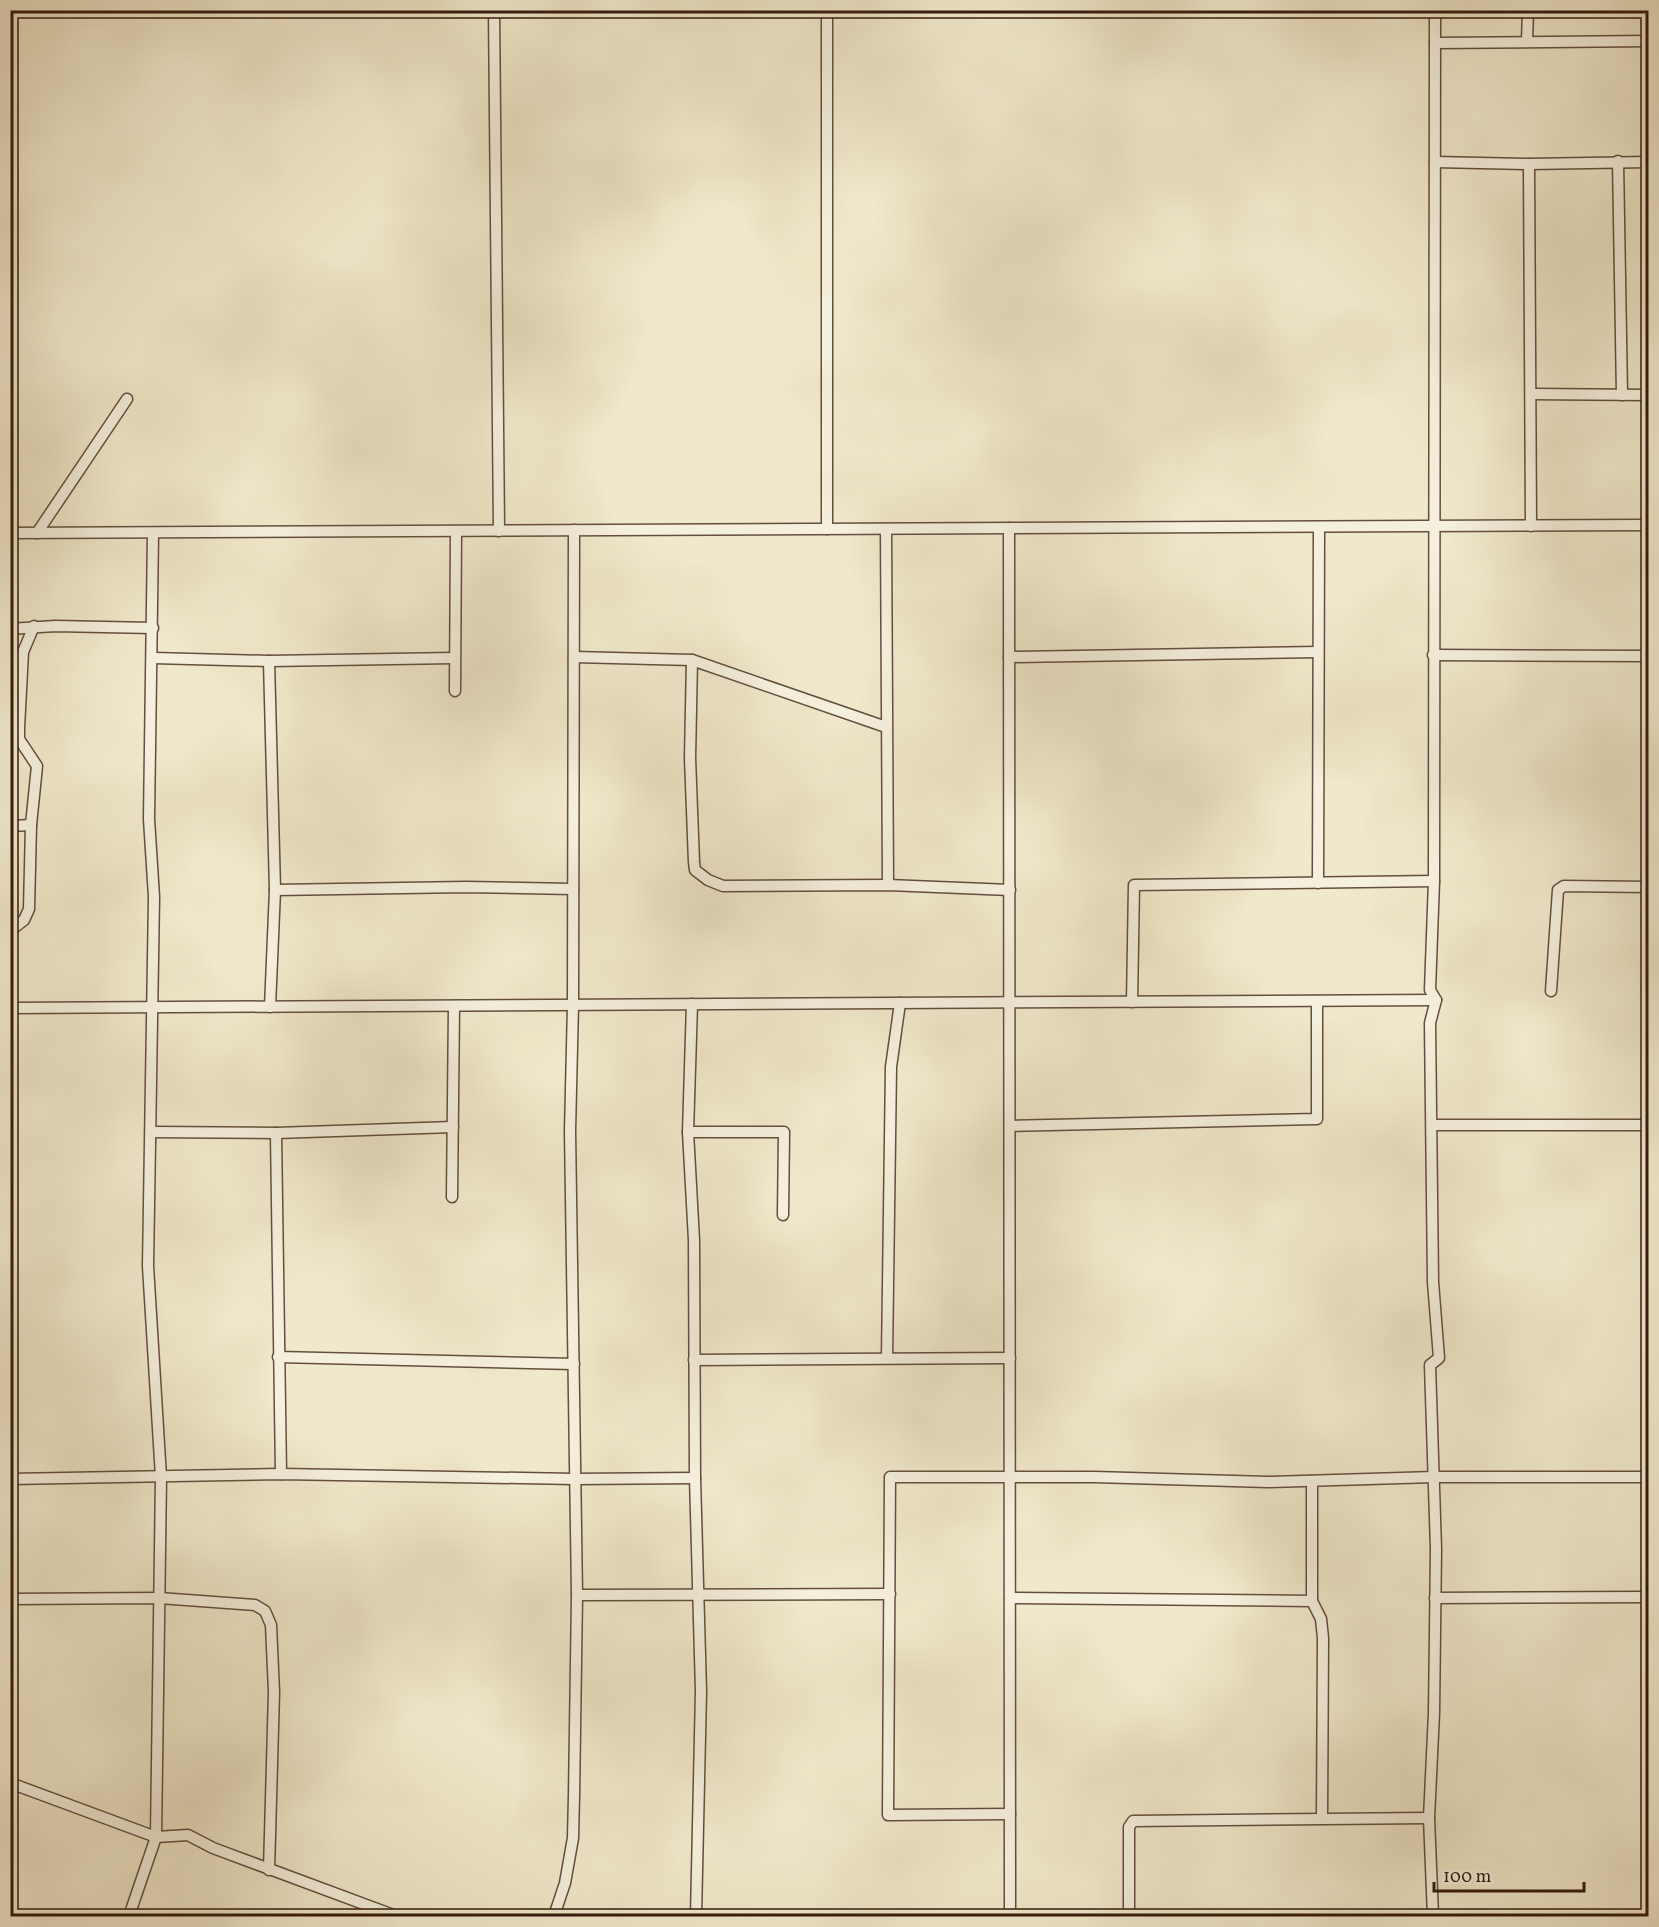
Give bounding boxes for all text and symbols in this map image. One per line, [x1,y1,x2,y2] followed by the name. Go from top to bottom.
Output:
[1434,1855,1584,1893] scale bar
[1443,1865,1492,1890] text: 100 m

